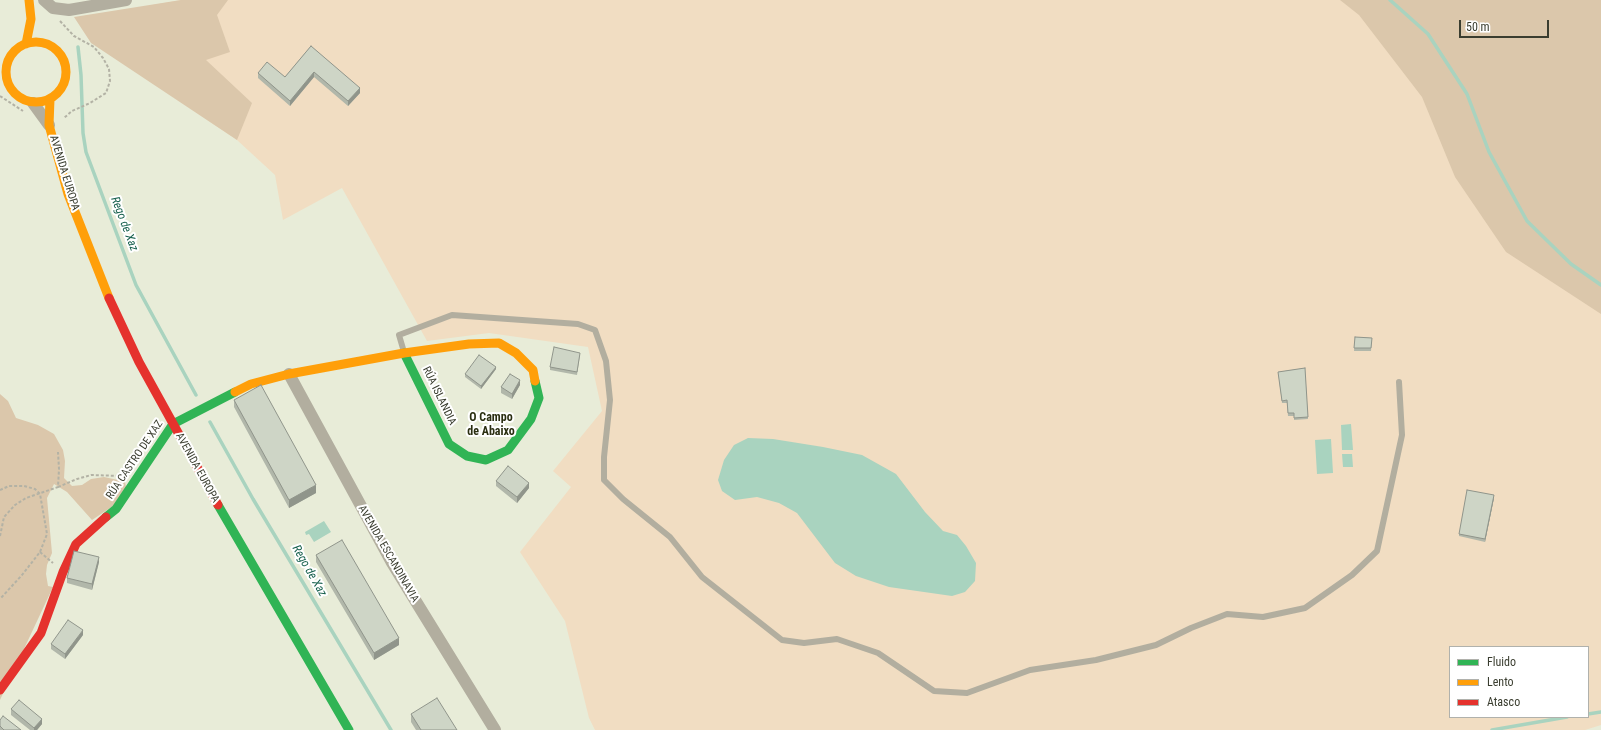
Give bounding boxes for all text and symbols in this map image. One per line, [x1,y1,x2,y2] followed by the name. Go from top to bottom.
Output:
[1461,12,1551,38] scale bar
[1466,20,1490,34] text: 50 m
[46,134,82,212] street label: AVENIDA EUROPA
[107,195,141,253] water label: Rego de Xaz
[419,365,459,427] street label: RÚA ISLANDIA
[467,411,515,439] district label: O Campo de Abaixo
[104,418,166,502] street label: RÚA CASTRO DE XAZ
[172,431,222,505] street label: AVENIDA EUROPA
[355,503,421,605] street label: AVENIDA ESCANDINAVIA
[289,543,329,599] water label: Rego de Xaz
[1449,646,1589,718] legend
[1487,655,1516,669] text: Fluido
[1487,675,1514,689] text: Lento
[1487,695,1520,709] text: Atasco

